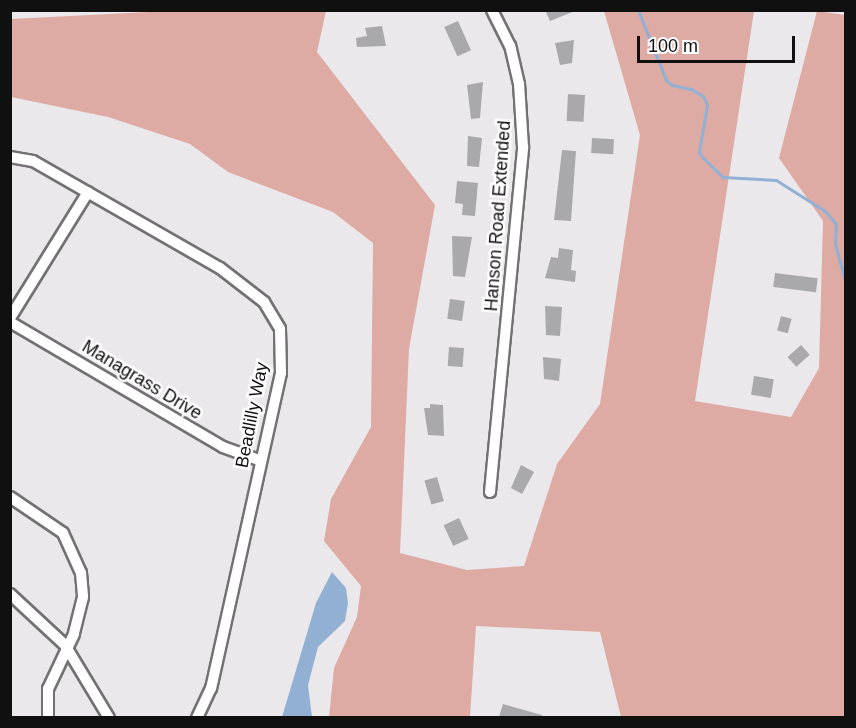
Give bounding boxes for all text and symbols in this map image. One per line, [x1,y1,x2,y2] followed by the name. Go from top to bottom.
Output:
[640,24,798,62] scale bar
[648,36,698,56] text: 100 m
[481,120,515,312] street label: Hanson Road Extended
[78,336,206,424] street label: Managrass Drive
[231,360,273,470] street label: Beadlilly Way

